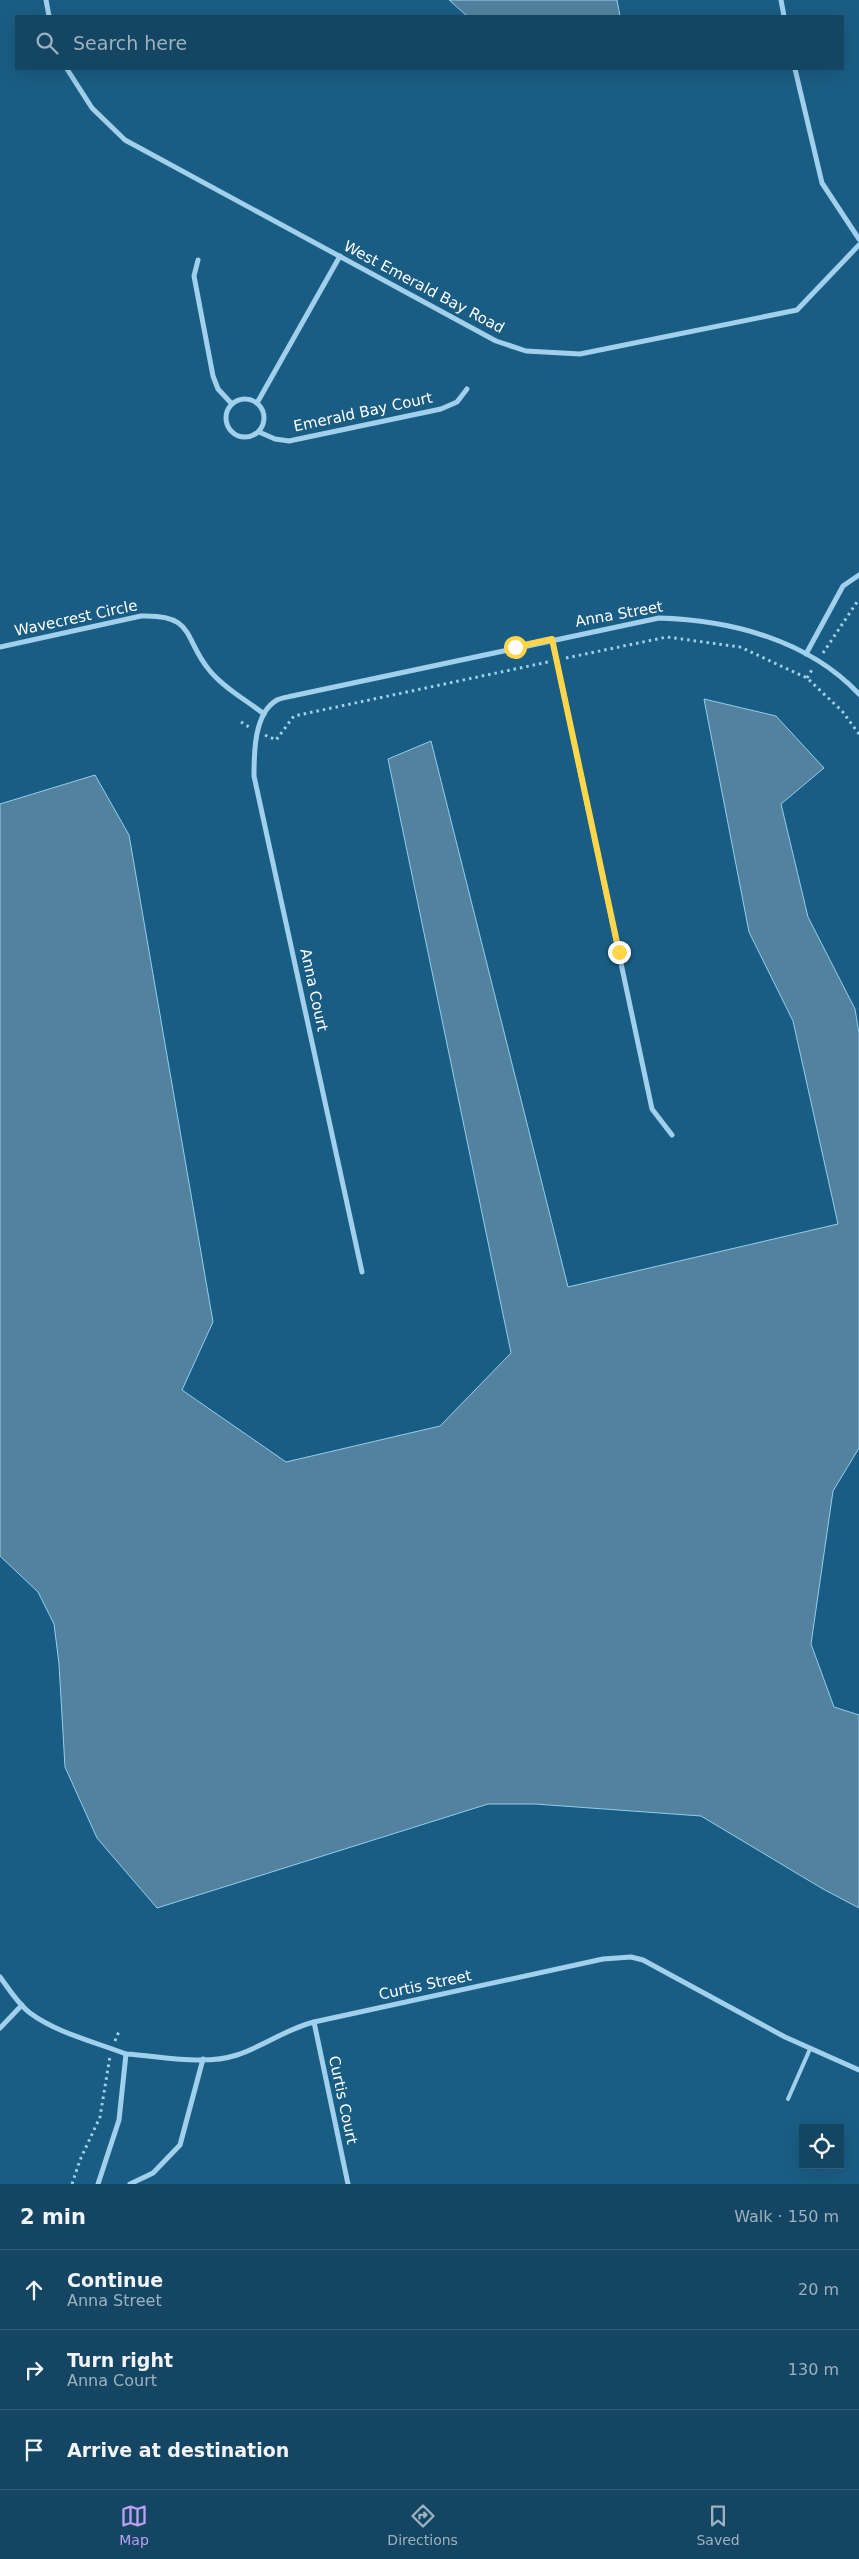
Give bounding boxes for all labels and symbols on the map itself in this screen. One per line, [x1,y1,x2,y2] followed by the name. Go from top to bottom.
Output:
[341,237,507,337] street label: West Emerald Bay Road
[292,388,434,436] street label: Emerald Bay Court
[13,596,139,640] street label: Wavecrest Circle
[574,597,664,631] street label: Anna Street
[504,636,527,659] route start
[608,941,631,964] route end
[296,947,332,1033] street label: Anna Court
[377,1966,473,2004] street label: Curtis Street
[325,2054,361,2146] street label: Curtis Court

